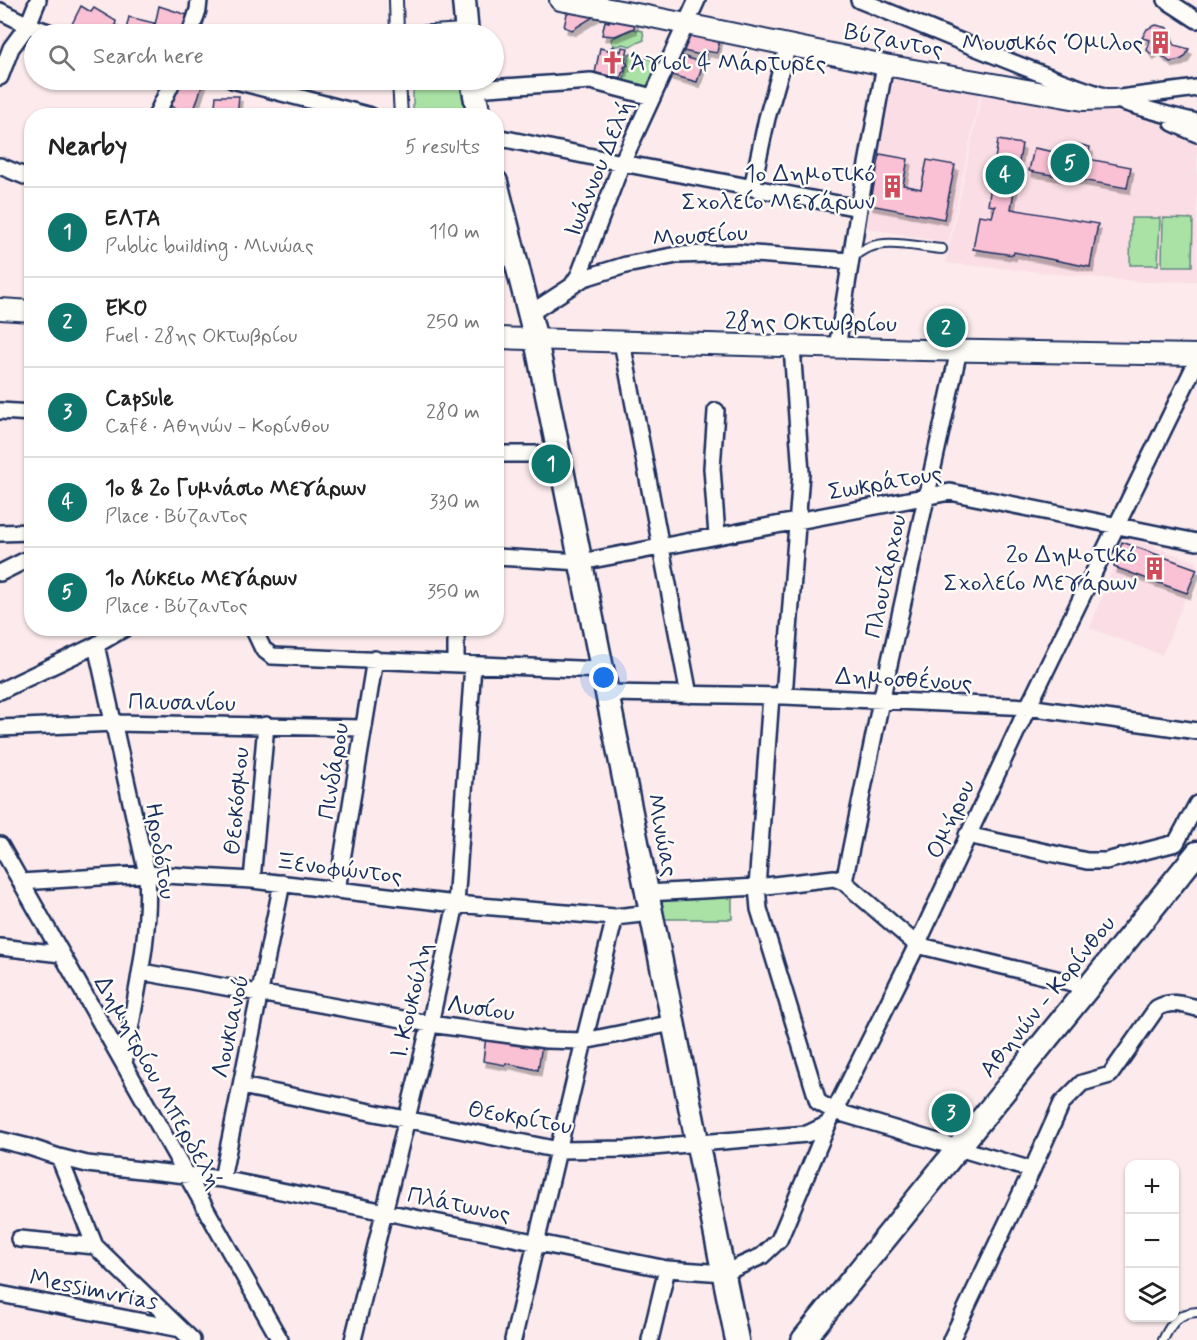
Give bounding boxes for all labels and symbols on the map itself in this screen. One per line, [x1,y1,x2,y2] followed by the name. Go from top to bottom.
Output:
[842,17,946,66] street label: Βύζαντος
[962,28,1143,59] place label: Μουσικός Όμιλος
[1148,29,1174,55] building icon: Μουσικός Όμιλος
[630,48,826,79] place label: Άγιοι 4 Μάρτυρες
[599,49,625,75] church icon: Άγιοι 4 Μάρτυρες
[558,95,641,242] street label: Ιωάννου Δελή
[1050,140,1090,186] pin: 5
[986,152,1024,198] pin: 4
[682,159,875,218] place label: 1ο Δημοτικό Σχολείο Μεγάρων
[880,174,906,200] building icon: 1ο Δημοτικό Σχολείο Μεγάρων
[651,218,749,255] street label: Μουσείου
[725,306,897,341] street label: 28ης Οκτωβρίου
[926,306,966,350] pin: 2
[532,442,570,486] pin: 1
[826,458,945,509] street label: Σωκράτους
[858,511,915,641] street label: Πλουτάρχου
[944,540,1137,599] place label: 2ο Δημοτικό Σχολείο Μεγάρων
[1142,555,1168,581] building icon: 2ο Δημοτικό Σχολείο Μεγάρων
[835,660,973,700] street label: Δημοσθένους
[589,663,618,692] your location
[128,687,236,720] street label: Παυσανίου
[312,721,357,822] street label: Πινδάρου
[217,746,258,856] street label: Θεοκόσμου
[920,775,983,864] street label: Ομήρου
[638,791,685,880] street label: Μινώας
[137,801,182,902] street label: Ηροδότου
[274,846,404,893] street label: Ξενοφώντος
[973,909,1123,1084] street label: Αθηνών - Κορίνθου
[384,939,441,1062] street label: Ι. Κουκούλη
[86,971,229,1195] street label: Δημητρίου Μπερδελή
[205,972,258,1081] street label: Λουκιανού
[445,989,517,1030] street label: Λυσίου
[932,1090,970,1136] pin: 3
[465,1094,575,1143] street label: Θεοκρίτου
[404,1180,513,1231] street label: Πλάτωνος
[27,1263,161,1318] street label: Messimvrias

